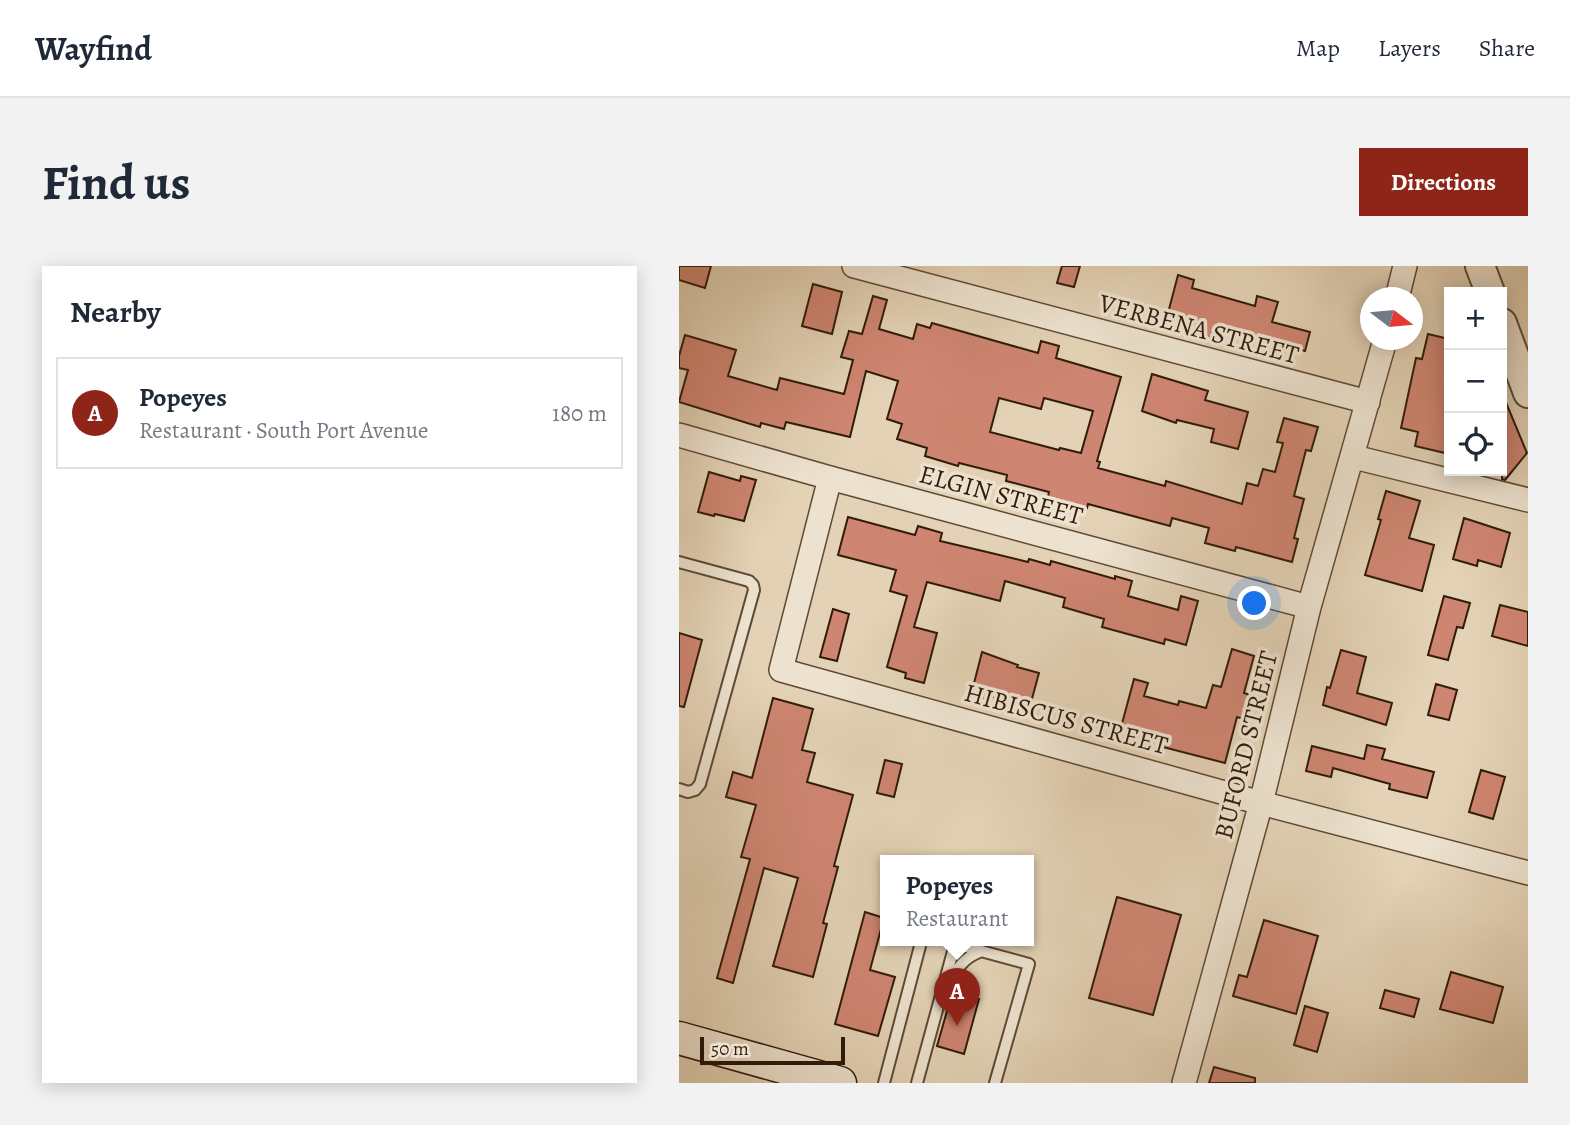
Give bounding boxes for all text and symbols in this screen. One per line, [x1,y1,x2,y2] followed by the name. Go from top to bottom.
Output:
[35,26,152,71] text: Wayfind
[1296,32,1340,64] text: Map
[1378,32,1441,64] text: Layers
[1479,32,1535,64] text: Share
[1359,148,1528,216] button: Directions
[42,149,190,216] text: Find us
[1094,285,1303,373] street label: VERBENA STREET
[1360,287,1423,350] north arrow
[1444,287,1507,476] map controls
[1444,287,1507,350] button: +
[70,292,161,332] text: Nearby
[1444,350,1507,413] button: −
[139,380,227,415] text: Popeyes
[88,398,102,429] text: A
[552,398,607,429] text: 180 m
[1444,413,1507,476] button: locate
[139,415,428,446] text: Restaurant · South Port Avenue
[915,456,1087,534] street label: ELGIN STREET
[1237,586,1271,620] your location
[1206,647,1286,843] street label: BUFORD STREET
[960,675,1172,763] street label: HIBISCUS STREET
[880,855,1034,946] popup
[905,868,993,903] text: Popeyes
[905,903,1009,934] text: Restaurant
[934,968,980,1026] pin: A
[700,1034,845,1066] scale bar
[711,1036,749,1062] text: 50 m

